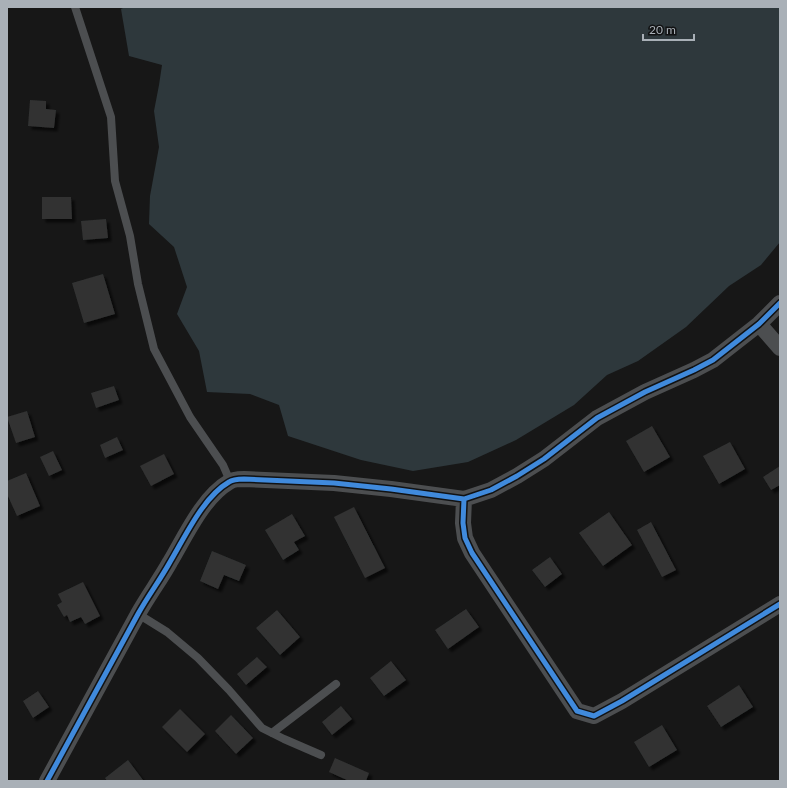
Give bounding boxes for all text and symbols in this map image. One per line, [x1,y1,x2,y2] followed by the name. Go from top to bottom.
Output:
[643,16,694,42] scale bar
[649,22,676,37] text: 20 m

